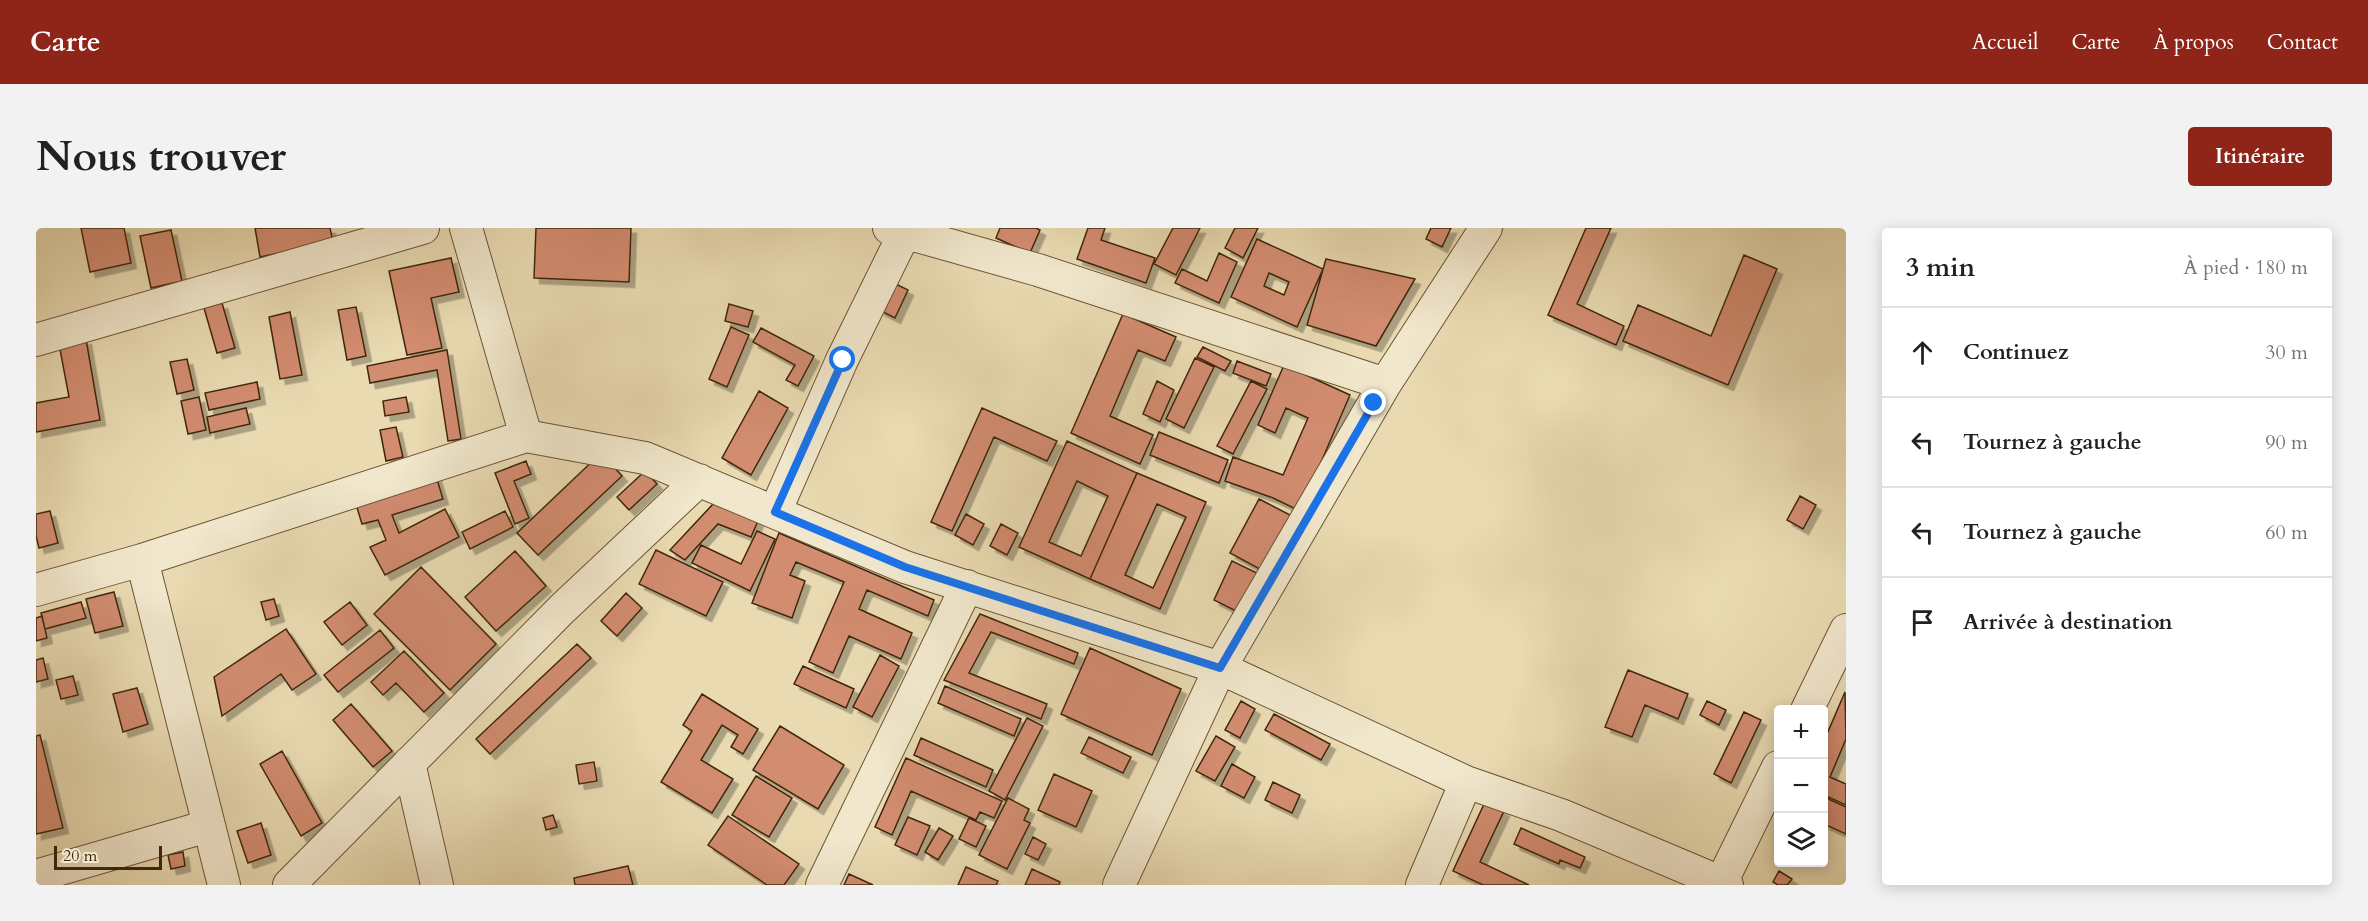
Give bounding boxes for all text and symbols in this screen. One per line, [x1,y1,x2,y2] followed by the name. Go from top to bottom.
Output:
[30,23,101,61] text: Carte
[1972,28,2038,57] text: Accueil
[2071,28,2120,57] text: Carte
[2153,28,2234,57] text: À propos
[2267,28,2338,57] text: Contact
[2188,127,2332,186] button: Itinéraire
[36,128,286,185] text: Nous trouver
[1906,250,1975,285] text: 3 min
[2184,254,2308,281] text: À pied · 180 m
[1906,336,1939,369] icon: ahead
[1963,337,2069,367] text: Continuez
[2265,339,2308,366] text: 30 m
[829,346,855,372] route start
[1360,389,1386,415] route end
[1906,426,1939,459] icon: left
[1963,427,2142,457] text: Tournez à gauche
[2265,429,2308,456] text: 90 m
[1906,516,1939,549] icon: left
[1963,517,2142,547] text: Tournez à gauche
[2265,519,2308,546] text: 60 m
[1906,606,1939,639] icon: arrive
[1963,607,2173,637] text: Arrivée à destination
[1774,705,1828,867] map controls
[1774,705,1828,759] button: +
[1774,759,1828,813] button: −
[1774,813,1828,867] button: layers
[54,843,162,870] scale bar
[63,845,97,867] text: 20 m

